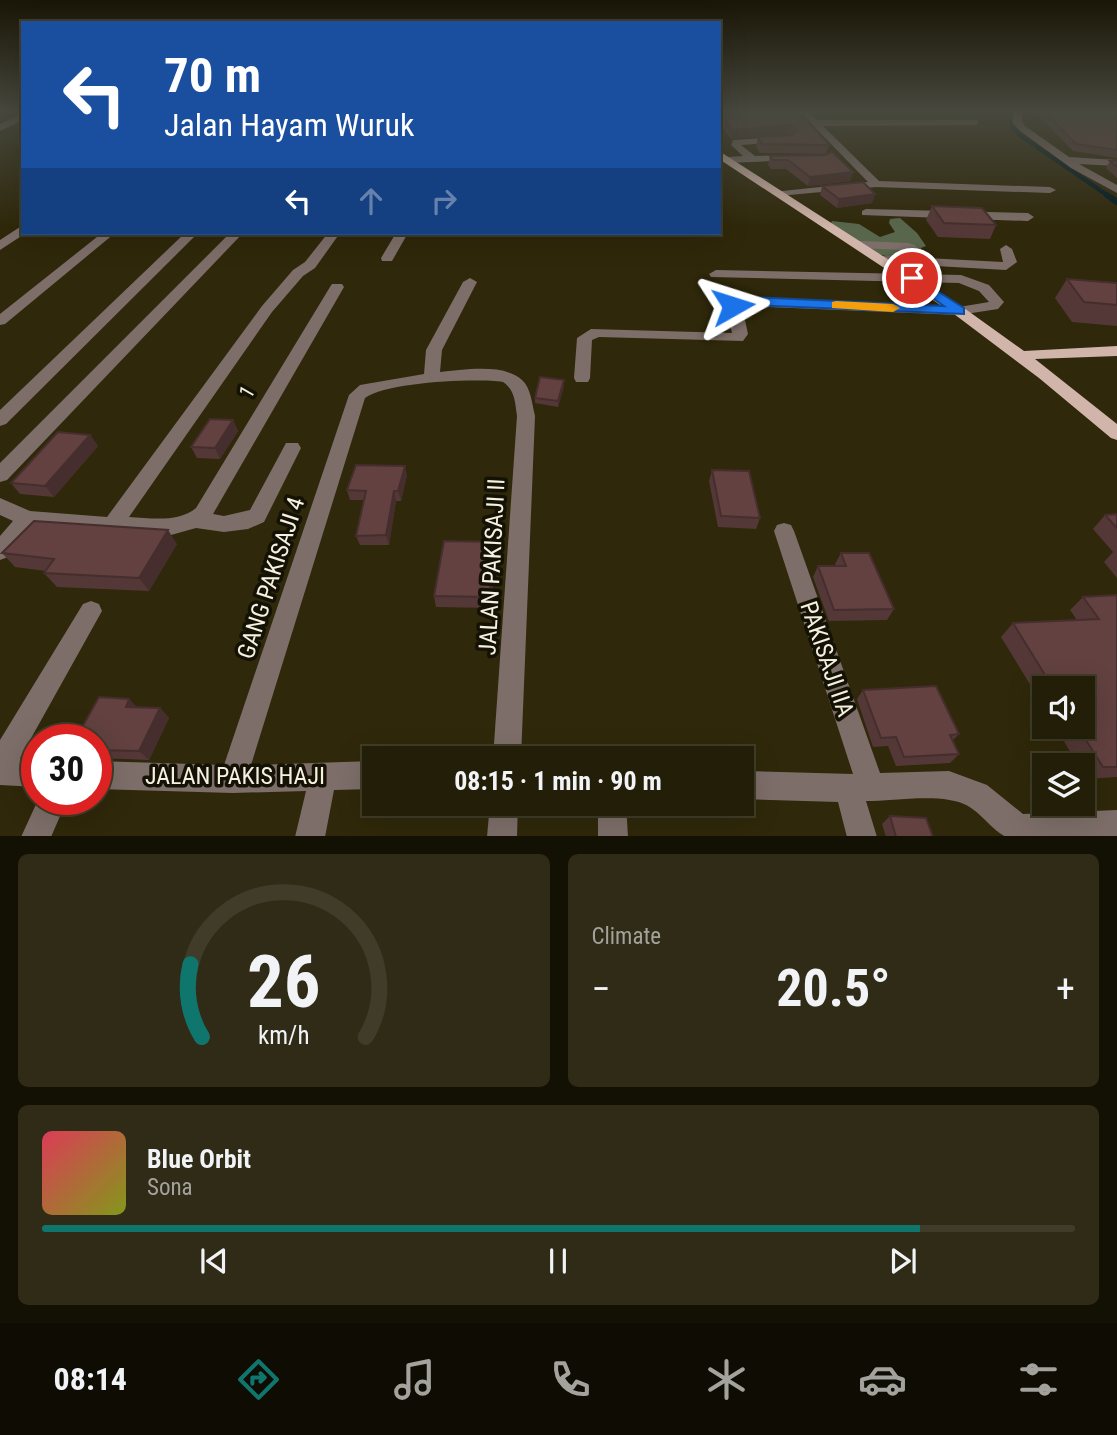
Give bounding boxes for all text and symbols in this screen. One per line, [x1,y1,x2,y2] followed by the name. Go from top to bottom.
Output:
[164,47,261,104] text: 70 m
[49,49,140,140] icon: left
[164,106,414,144] text: Jalan Hayam Wuruk
[279,182,317,220] icon: left
[352,182,390,220] icon: ahead
[425,182,463,220] icon: right
[882,248,942,308] pin
[893,259,931,297] icon: arrive
[696,269,770,343] position arrow
[234,382,260,402] street label: 1
[473,478,511,656] street label: JALAN PAKISAJI II
[232,493,310,662] street label: GANG PAKISAJI 4
[794,598,860,720] street label: PAKISAJI IIA
[1032,676,1095,816] map controls
[1032,676,1095,739] button: sound
[21,724,112,815] speed limit sign: 30
[1032,753,1095,816] button: layers
[145,762,325,790] street label: JALAN PAKIS HAJI
[454,766,662,796] text: 08:15 · 1 min · 90 m
[592,923,661,950] text: Climate
[247,939,321,1025] text: 26
[776,958,890,1019] text: 20.5°
[592,967,611,1011] text: −
[1056,967,1075,1011] text: +
[258,1020,309,1049] text: km/h
[147,1144,251,1174] text: Blue Orbit
[147,1174,193,1201] text: Sona
[195,1242,233,1280] icon: previous
[539,1242,577,1280] icon: pause
[884,1242,922,1280] icon: next
[234,1355,283,1404] icon: directions
[390,1355,439,1404] icon: music
[546,1355,595,1404] icon: phone
[702,1355,751,1404] icon: climate
[858,1355,907,1404] icon: car
[1014,1355,1063,1404] icon: filters
[54,1360,127,1398] text: 08:14

